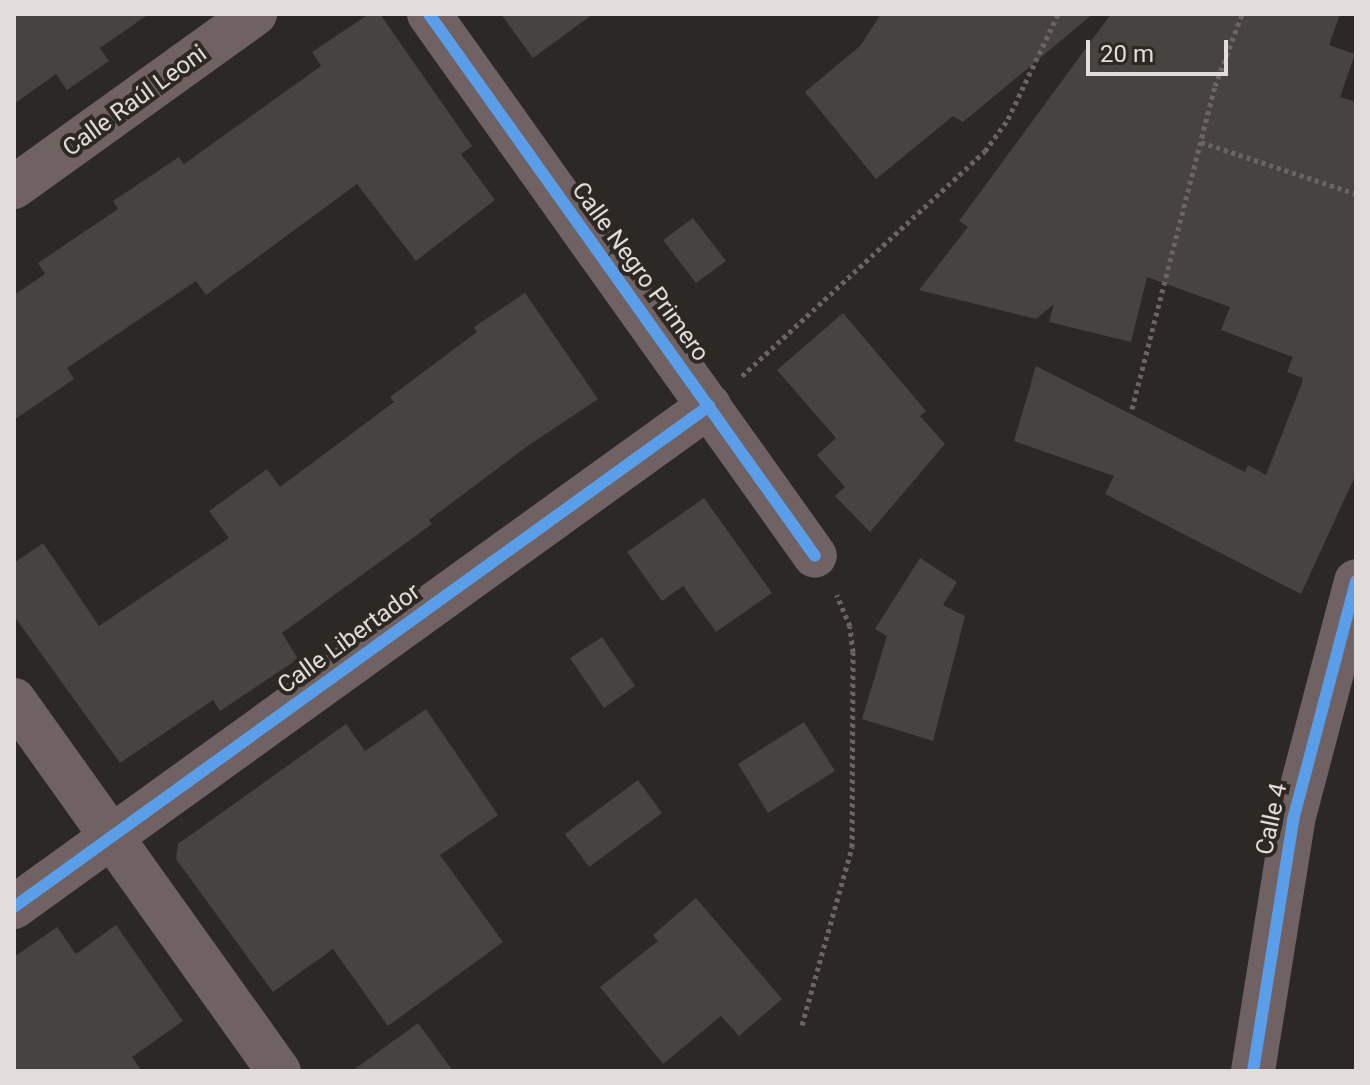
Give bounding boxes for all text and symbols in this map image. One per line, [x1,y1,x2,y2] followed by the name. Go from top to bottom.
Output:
[1090,24,1232,74] scale bar
[58,39,212,163] street label: Calle Raúl Leoni
[1100,40,1154,68] text: 20 m
[565,177,715,367] street label: Calle Negro Primero
[272,578,426,700] street label: Calle Libertador
[1250,781,1294,857] street label: Calle 4

